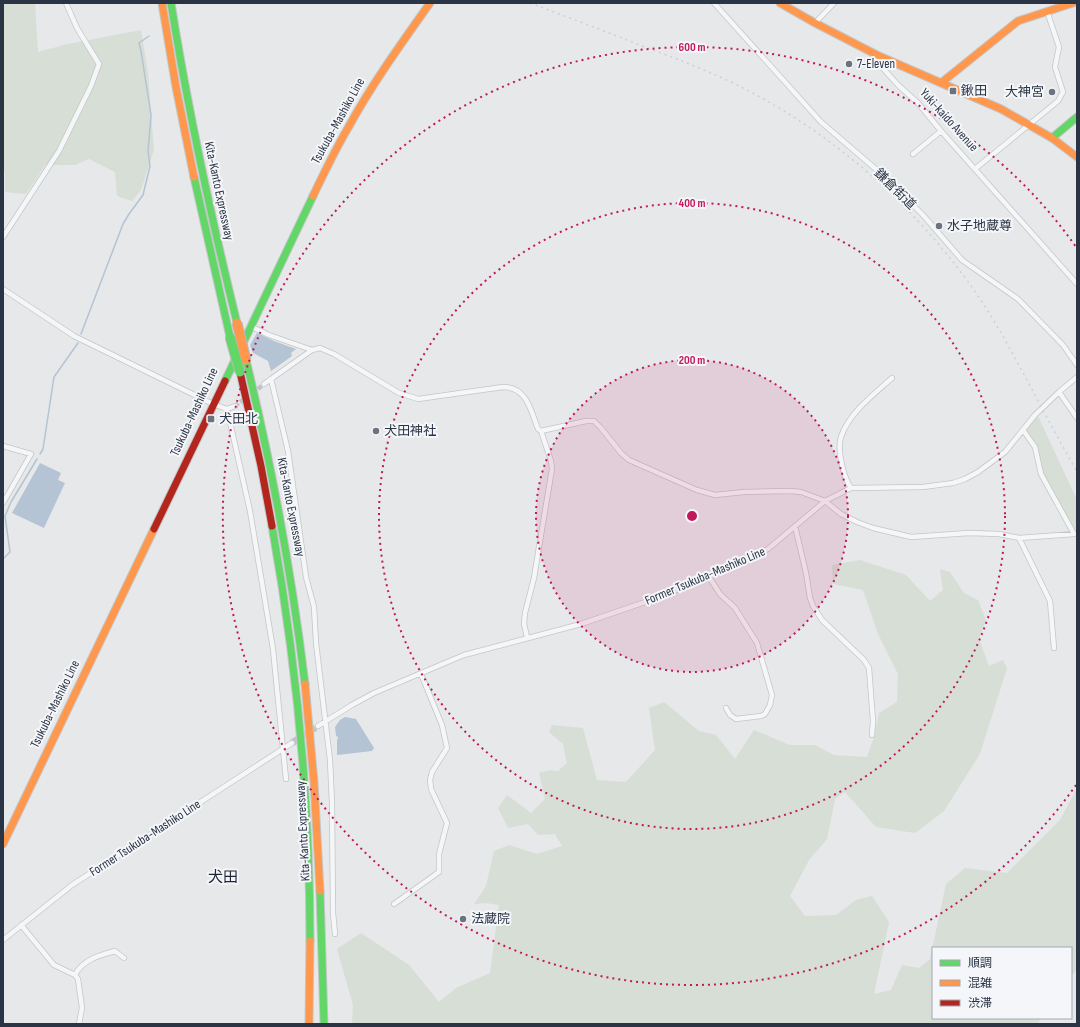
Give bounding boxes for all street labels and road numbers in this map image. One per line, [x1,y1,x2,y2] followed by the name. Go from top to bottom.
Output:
[308,75,368,167] street label: Tsukuba-Mashiko Line
[916,85,982,155] street label: Yuki-kaido Avenue
[201,140,237,242] street label: Kita-Kanto Expressway
[871,165,919,213] street label: 鎌倉街道
[167,365,221,459] street label: Tsukuba-Mashiko Line
[274,456,308,558] street label: Kita-Kanto Expressway
[642,543,768,609] street label: Former Tsukuba-Mashiko Line
[27,657,83,751] street label: Tsukuba-Mashiko Line
[292,780,314,882] street label: Kita-Kanto Expressway
[87,796,203,880] street label: Former Tsukuba-Mashiko Line

